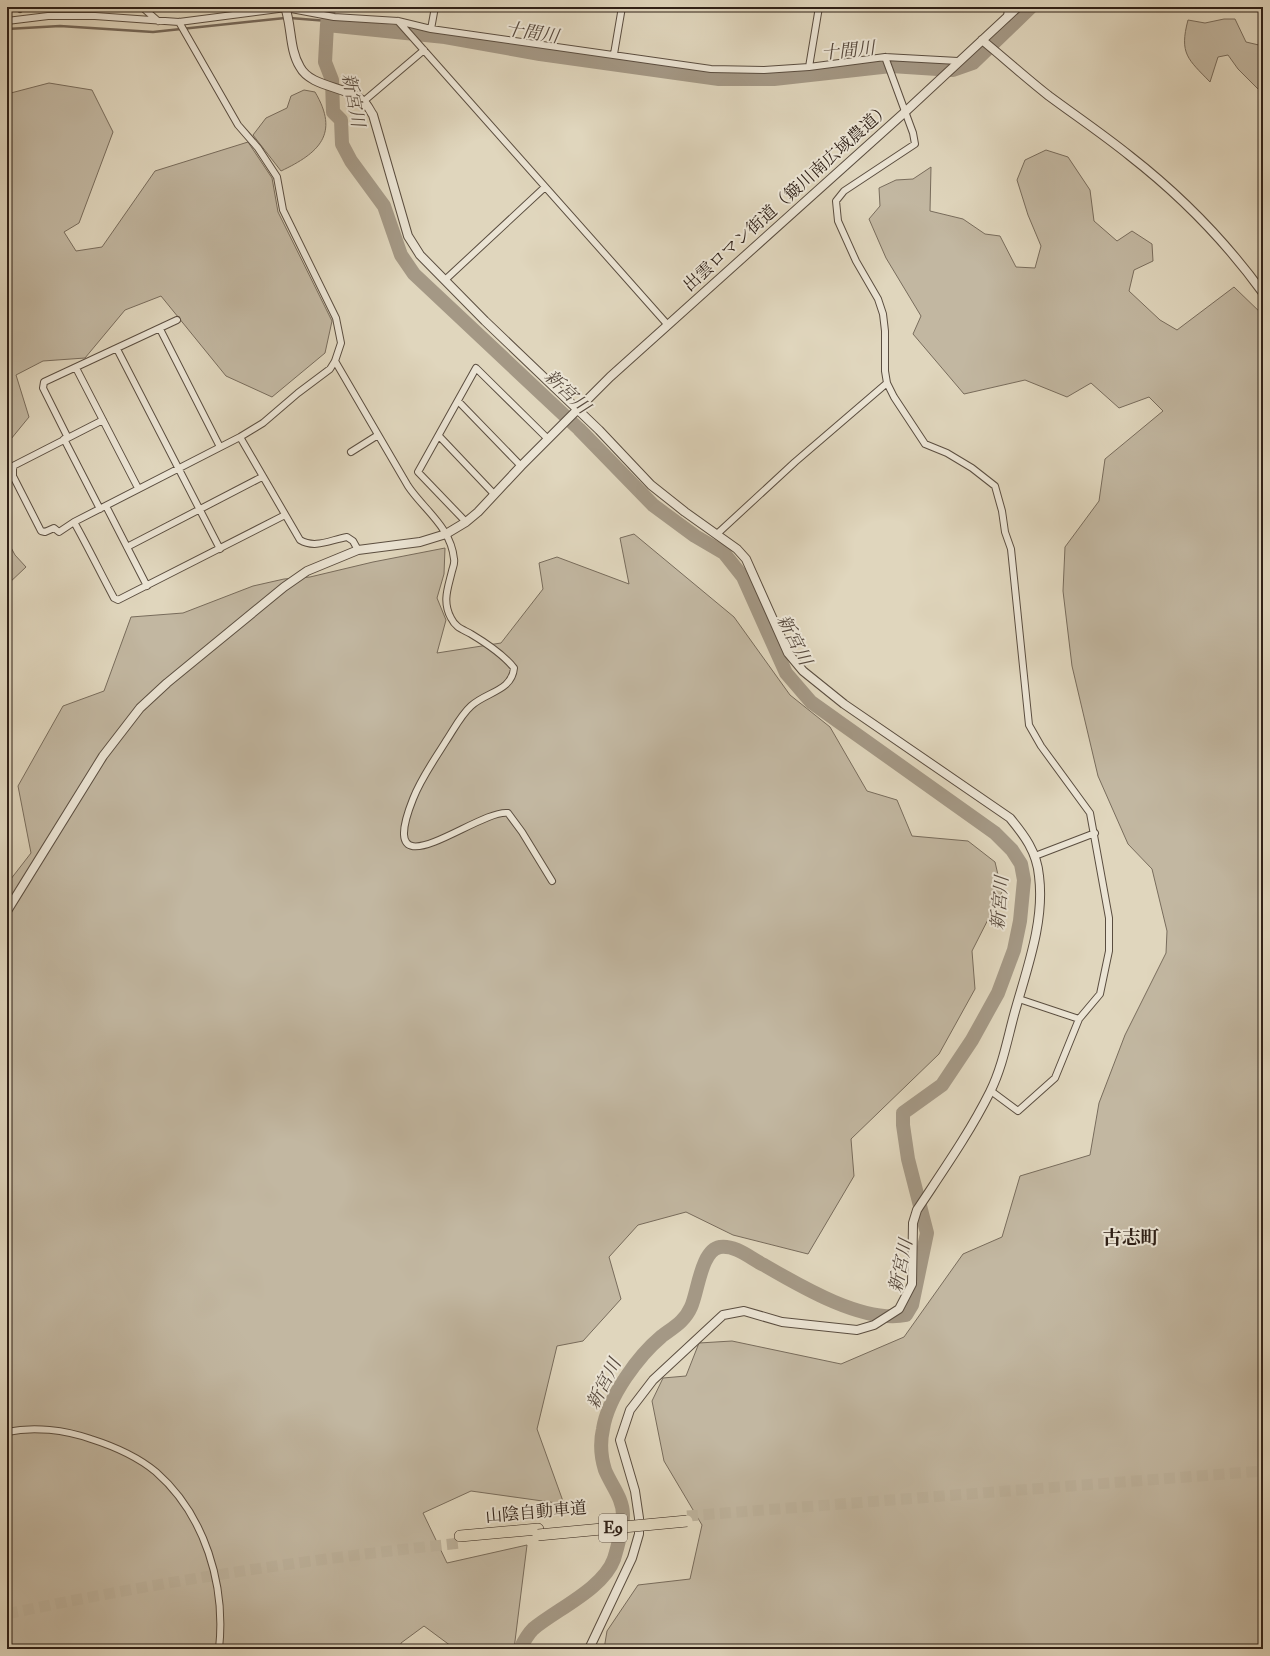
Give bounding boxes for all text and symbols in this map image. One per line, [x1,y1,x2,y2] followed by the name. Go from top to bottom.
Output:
[504,17,562,49] water label: 十間川
[820,37,878,65] water label: 十間川
[337,71,370,131] water label: 新宮川
[679,98,895,296] street label: 出雲ロマン街道（簸川南広域農道）
[539,365,596,420] water label: 新宮川
[771,611,817,671] water label: 新宮川
[986,873,1014,931] water label: 新宮川
[1102,1226,1160,1250] district label: 古志町
[884,1235,918,1295] water label: 新宮川
[581,1353,627,1413] water label: 新宮川
[484,1497,588,1527] street label: 山陰自動車道
[599,1514,627,1542] road number: E9

